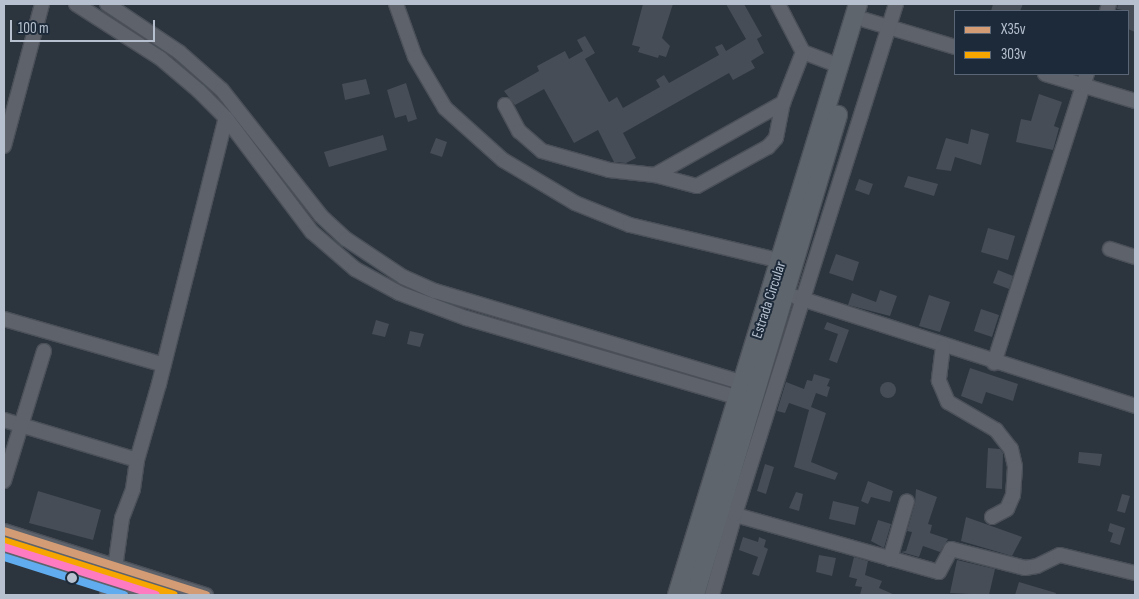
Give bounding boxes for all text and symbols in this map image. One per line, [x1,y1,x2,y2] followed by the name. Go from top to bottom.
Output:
[12,10,158,42] scale bar
[954,10,1129,75] legend
[18,19,49,38] text: 100 m
[1001,20,1026,39] text: X35v
[1001,45,1026,64] text: 303v
[748,259,790,341] street label: Estrada Circular
[67,573,77,583] unlabelled marker

